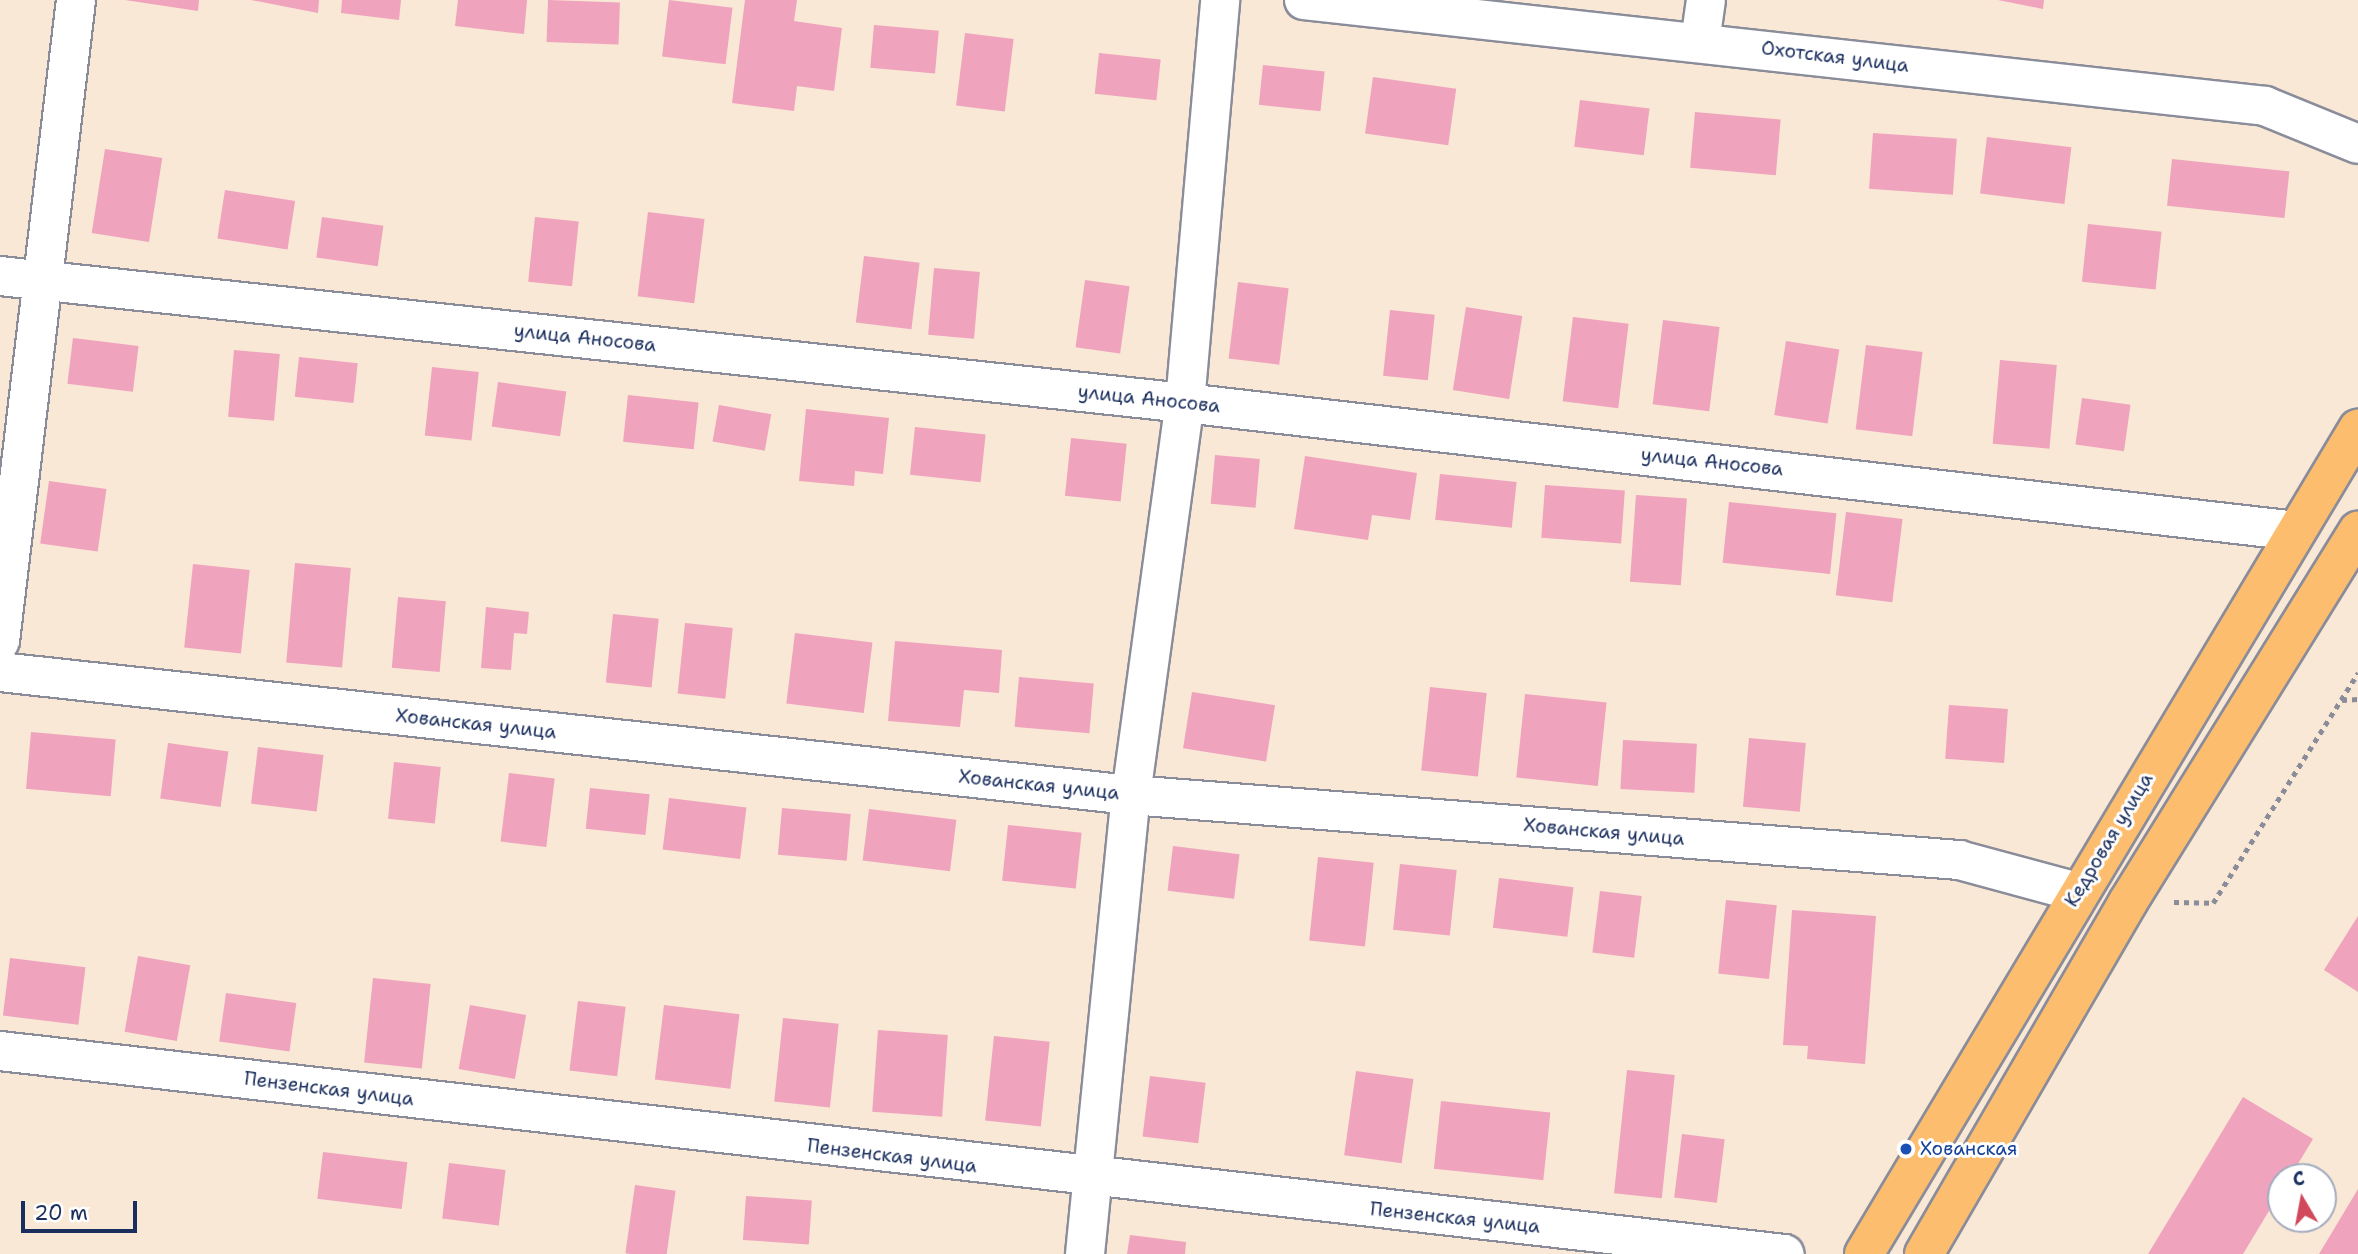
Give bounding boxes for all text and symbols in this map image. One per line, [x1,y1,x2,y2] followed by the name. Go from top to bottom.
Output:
[1760,37,1910,77] street label: Охотская улица
[513,319,657,357] street label: улица Аносова
[1077,380,1221,418] street label: улица Аносова
[1640,443,1784,481] street label: улица Аносова
[395,704,557,744] street label: Хованская улица
[958,765,1120,805] street label: Хованская улица
[2060,769,2158,911] street label: Кедровая улица
[1523,814,1685,850] street label: Хованская улица
[243,1067,415,1111] street label: Пензенская улица
[806,1134,978,1178] street label: Пензенская улица
[1920,1138,2017,1160] place label: Хованская
[1898,1141,1914,1157] marker: Хованская
[2267,1163,2337,1233] north arrow
[2291,1165,2307,1192] text: С
[24,1188,140,1232] scale bar
[1369,1198,1541,1238] street label: Пензенская улица
[34,1199,88,1227] text: 20 m

